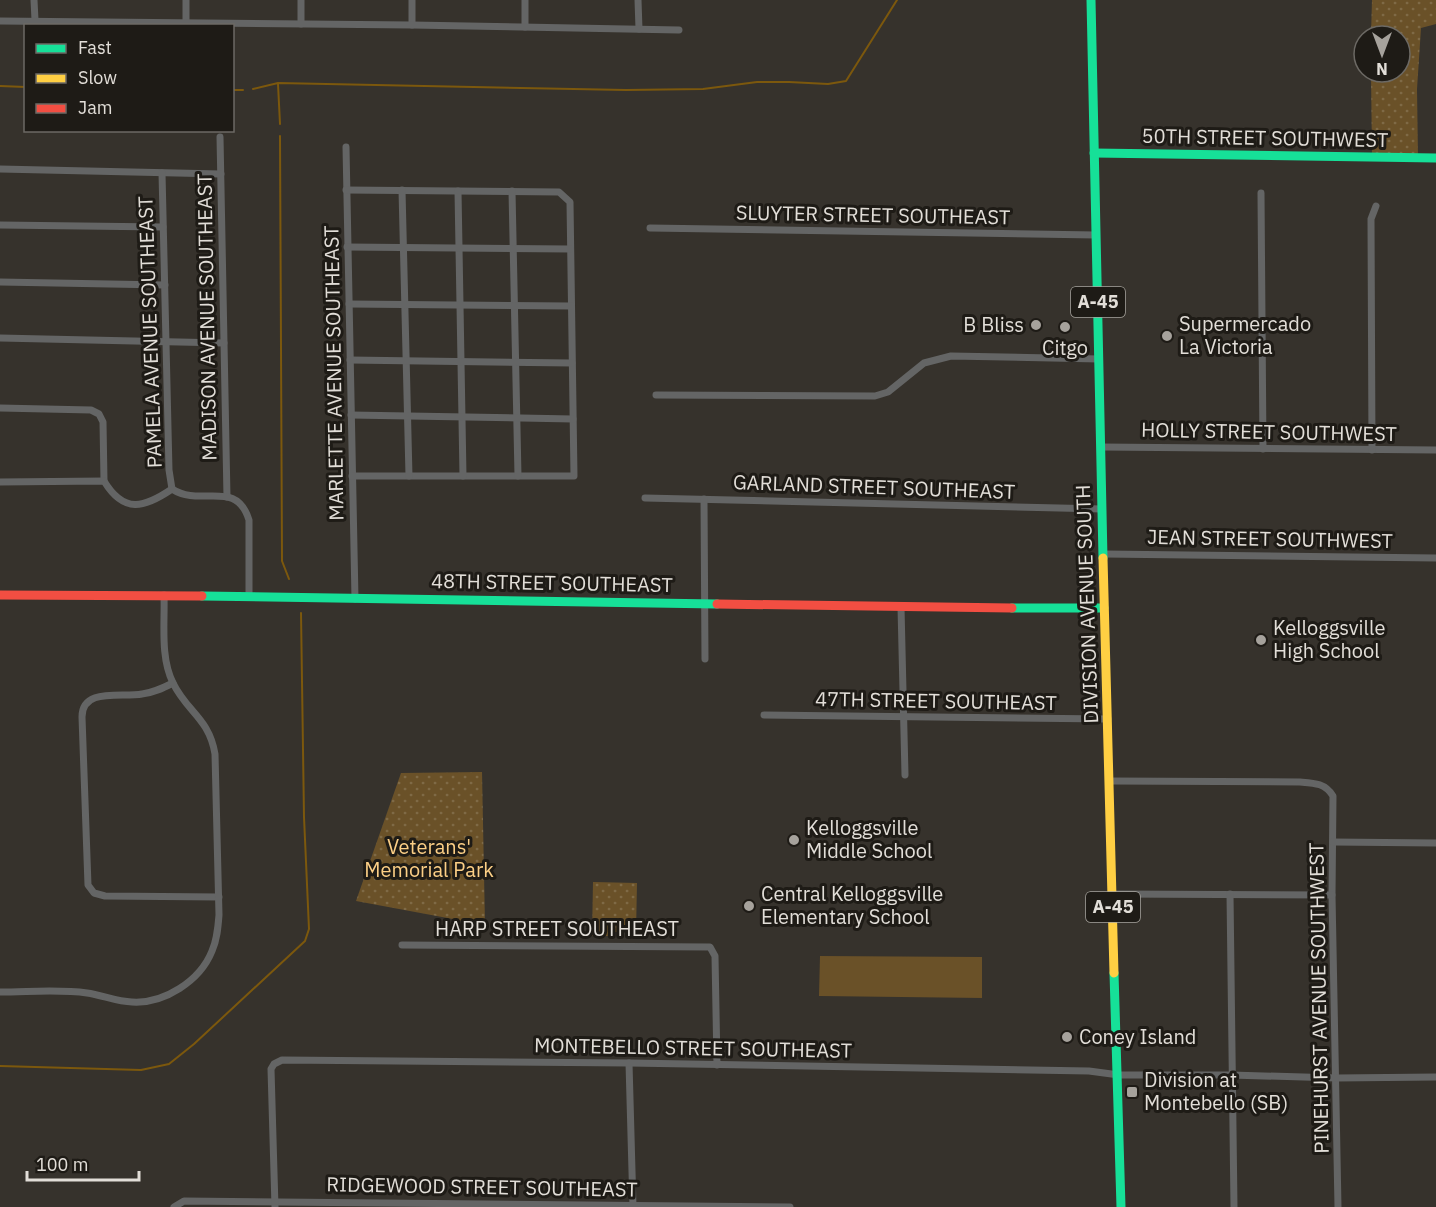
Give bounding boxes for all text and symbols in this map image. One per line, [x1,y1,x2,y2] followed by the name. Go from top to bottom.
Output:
[24,24,234,132] legend
[1352,24,1412,84] north arrow
[78,36,112,59] text: Fast
[1376,59,1388,79] text: N
[78,66,117,89] text: Slow
[78,96,113,119] text: Jam
[1141,122,1389,153] street label: 50TH STREET SOUTHWEST
[190,173,223,461] street label: MADISON AVENUE SOUTHEAST
[131,196,168,468] street label: PAMELA AVENUE SOUTHEAST
[736,199,1010,230] street label: SLUYTER STREET SOUTHEAST
[317,225,350,521] street label: MARLETTE AVENUE SOUTHEAST
[1071,287,1125,317] road number: A-45
[1179,310,1311,360] place label: Supermercado La Victoria
[963,311,1024,338] place label: B Bliss
[1029,318,1043,332] marker: B Bliss
[1058,320,1072,334] marker: Citgo
[1160,329,1174,343] marker: Supermercado La Victoria
[1042,334,1088,361] place label: Citgo
[1141,416,1397,447] street label: HOLLY STREET SOUTHWEST
[732,468,1016,505] street label: GARLAND STREET SOUTHEAST
[1069,484,1104,724] street label: DIVISION AVENUE SOUTH
[1147,523,1393,554] street label: JEAN STREET SOUTHWEST
[431,567,673,598] street label: 48TH STREET SOUTHEAST
[1273,614,1385,664] place label: Kelloggsville High School
[1254,633,1268,647] marker: Kelloggsville High School
[815,685,1057,716] street label: 47TH STREET SOUTHEAST
[806,814,932,864] place label: Kelloggsville Middle School
[364,833,494,883] park label: Veterans' Memorial Park
[787,833,801,847] marker: Kelloggsville Middle School
[1302,842,1335,1154] street label: PINEHURST AVENUE SOUTHWEST
[761,880,943,930] place label: Central Kelloggsville Elementary School
[1086,892,1140,922] road number: A-45
[742,899,756,913] marker: Central Kelloggsville Elementary School
[435,915,679,942] street label: HARP STREET SOUTHEAST
[1079,1023,1196,1050] place label: Coney Island
[1060,1030,1074,1044] marker: Coney Island
[534,1031,852,1064] street label: MONTEBELLO STREET SOUTHEAST
[1144,1066,1288,1116] place label: Division at Montebello (SB)
[1125,1085,1139,1099] marker: Division at Montebello (SB)
[27,1144,140,1182] scale bar
[36,1153,88,1176] text: 100 m
[326,1170,638,1203] street label: RIDGEWOOD STREET SOUTHEAST

